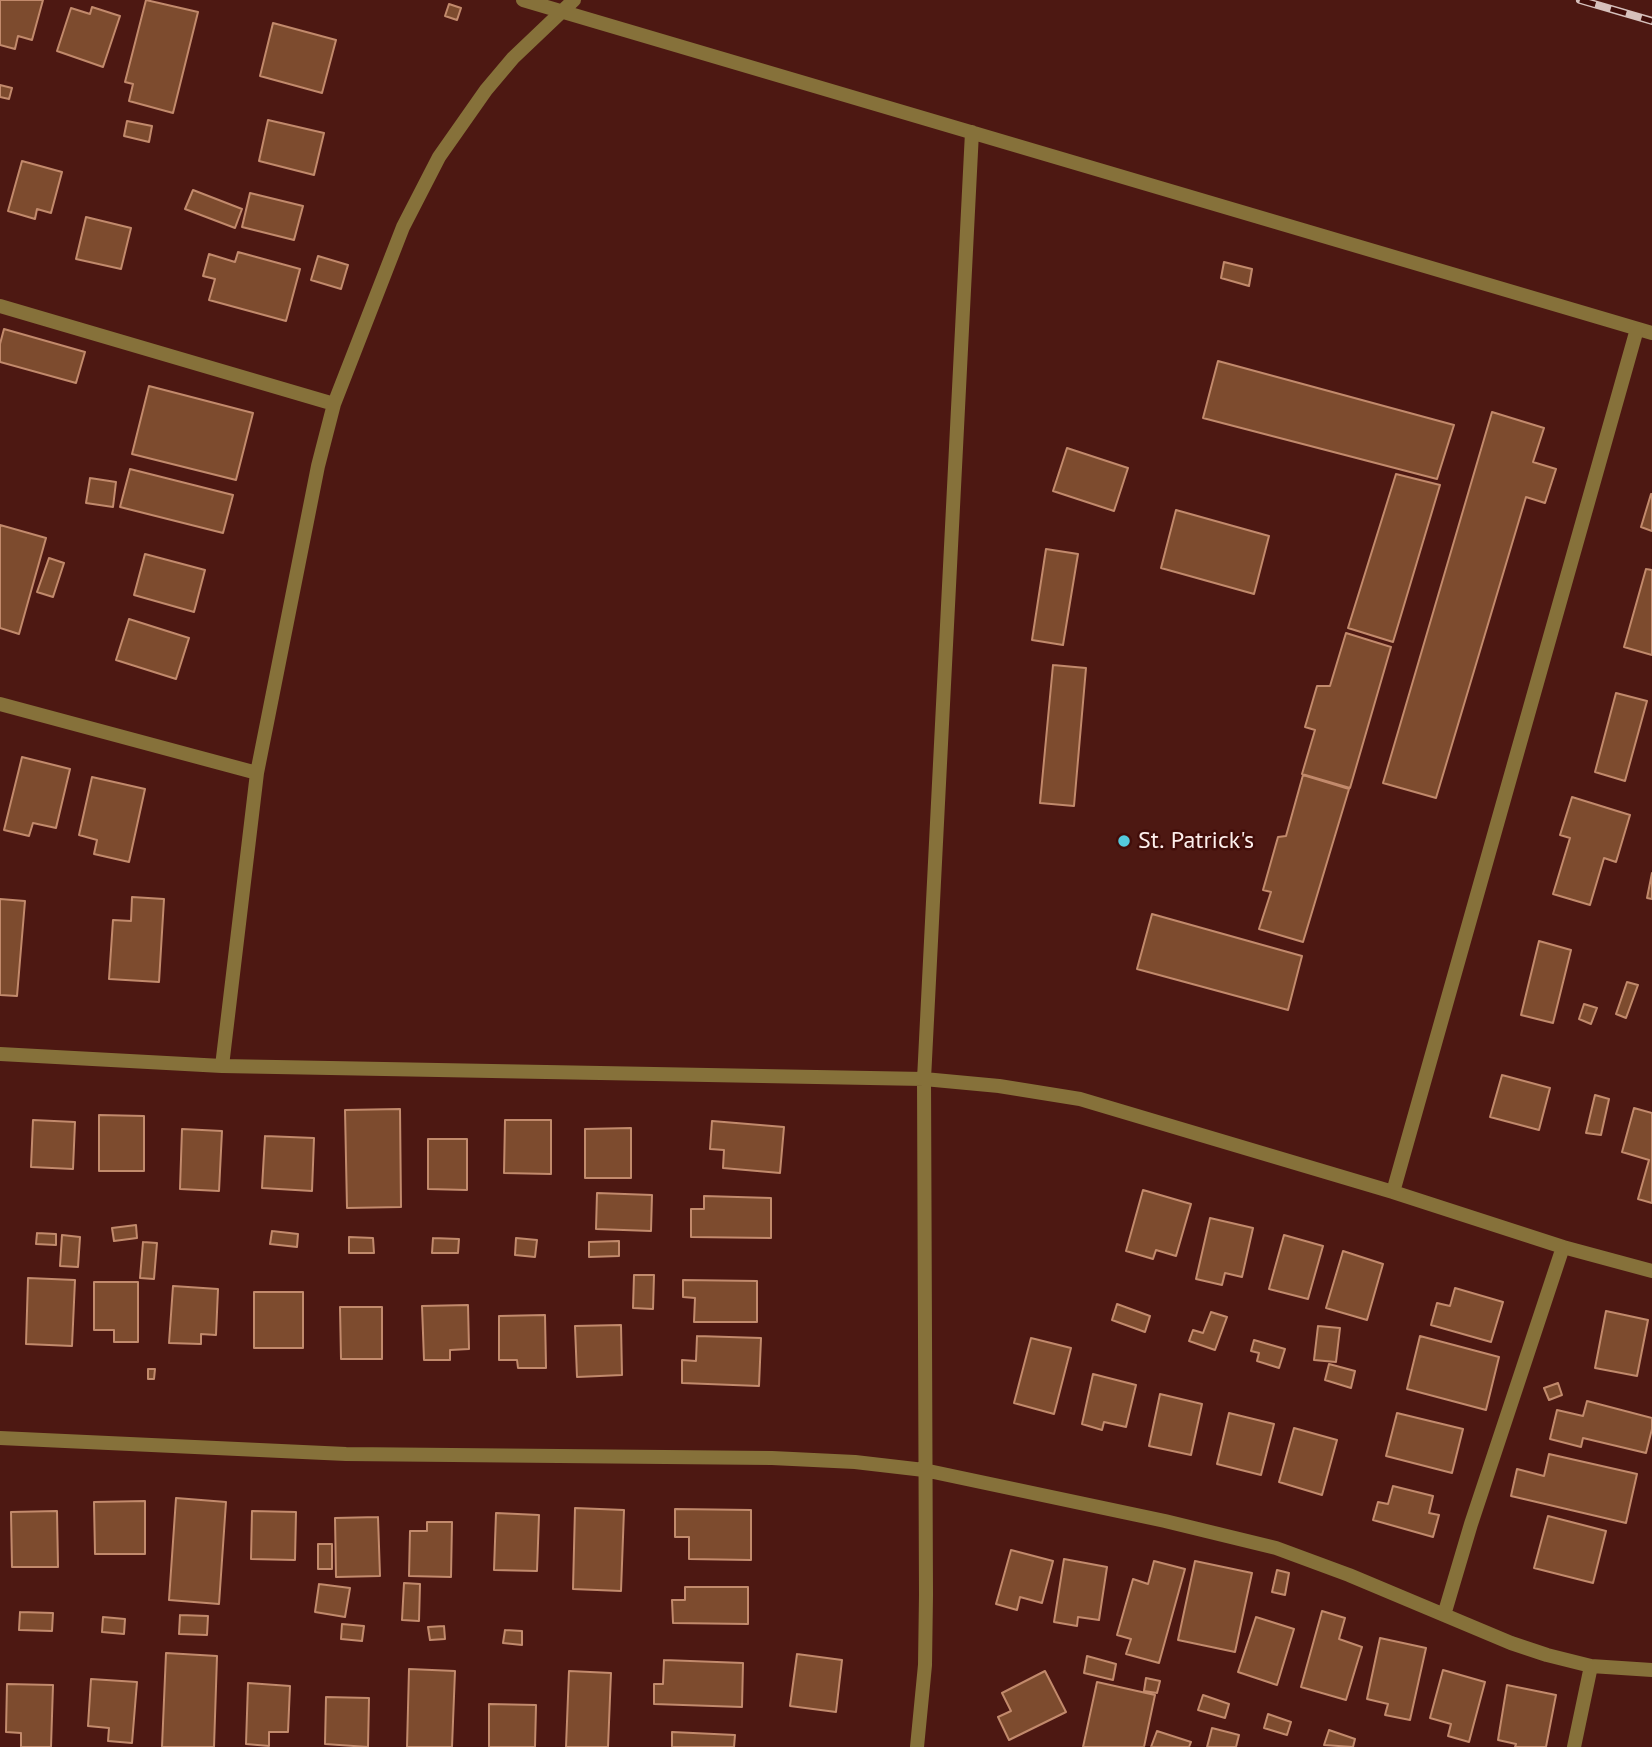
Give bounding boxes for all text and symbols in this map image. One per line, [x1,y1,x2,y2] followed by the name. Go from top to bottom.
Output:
[1138,827,1254,855] place label: St. Patrick's
[1116,833,1132,849] marker: St. Patrick's

